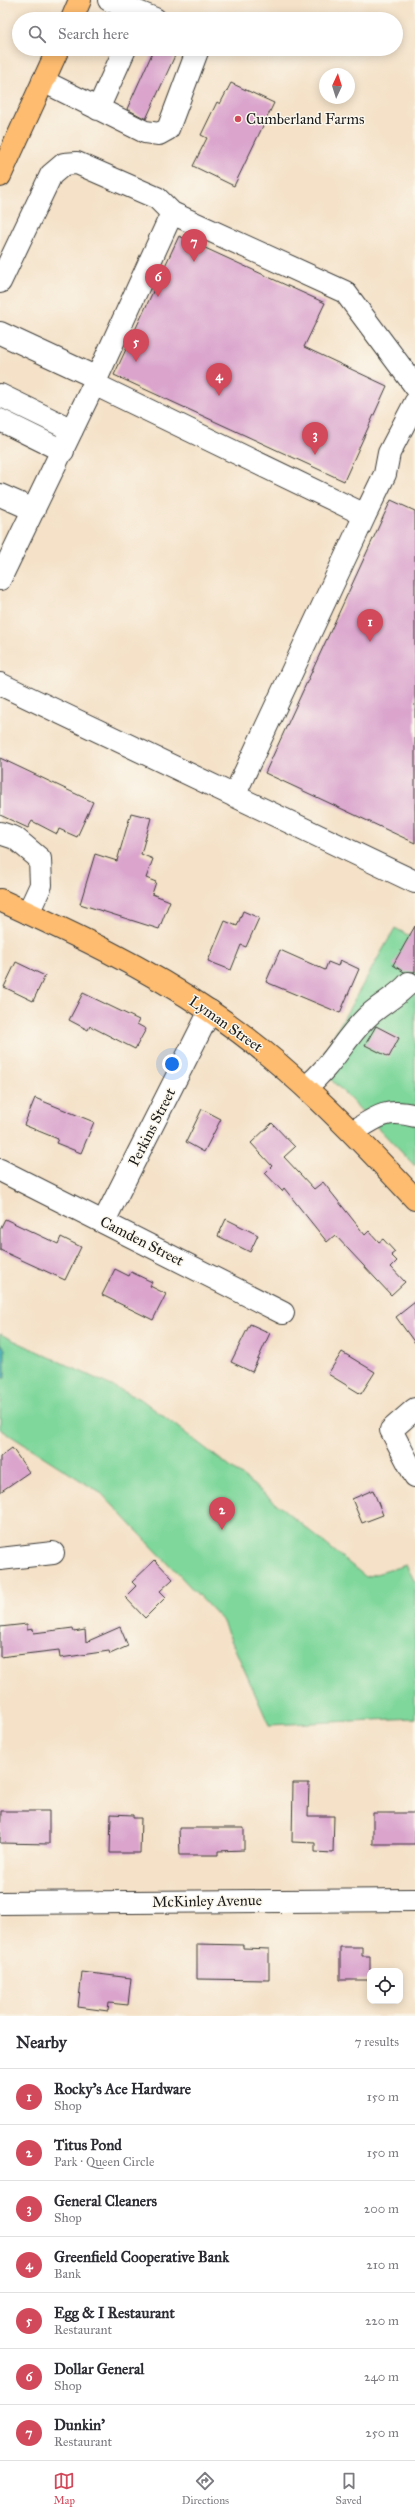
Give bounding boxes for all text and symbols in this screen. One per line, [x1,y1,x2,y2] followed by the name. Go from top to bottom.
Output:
[12,12,403,56] search box
[26,23,48,45] icon: search
[58,25,129,43] text: Search here
[319,68,355,104] north arrow
[246,110,365,128] place label: Cumberland Farms
[233,114,243,124] marker: Cumberland Farms
[181,229,207,262] pin: 7
[145,264,171,297] pin: 6
[123,329,149,362] pin: 5
[206,363,232,396] pin: 4
[302,422,328,455] pin: 3
[357,609,383,642] pin: 1
[186,992,267,1056] street label: Lyman Street
[162,1054,182,1074] your location
[125,1084,180,1169] street label: Perkins Street
[97,1212,187,1270] street label: Camden Street
[209,1497,235,1530] pin: 2
[152,1891,262,1911] street label: McKinley Avenue
[367,1968,403,2004] map controls
[367,1968,403,2004] button: locate
[16,2032,67,2053] text: Nearby
[355,2034,399,2050] text: 7 results
[54,2080,191,2098] text: Rocky's Ace Hardware
[26,2089,32,2105] text: 1
[367,2089,399,2105] text: 150 m
[54,2098,82,2114] text: Shop
[54,2136,122,2154] text: Titus Pond
[26,2145,32,2161] text: 2
[367,2145,399,2161] text: 150 m
[54,2154,154,2170] text: Park · Queen Circle
[54,2192,157,2210] text: General Cleaners
[26,2201,32,2217] text: 3
[364,2201,399,2217] text: 200 m
[54,2210,82,2226] text: Shop
[54,2248,229,2266] text: Greenfield Cooperative Bank
[25,2257,33,2273] text: 4
[366,2257,399,2273] text: 210 m
[54,2266,81,2282] text: Bank
[54,2304,175,2322] text: Egg & I Restaurant
[26,2313,32,2329] text: 5
[365,2313,399,2329] text: 220 m
[54,2322,112,2338] text: Restaurant
[54,2360,144,2378] text: Dollar General
[26,2369,32,2385] text: 6
[364,2369,399,2385] text: 240 m
[54,2378,82,2394] text: Shop
[54,2416,105,2434] text: Dunkin'
[26,2425,32,2441] text: 7
[365,2425,399,2441] text: 250 m
[54,2434,112,2450] text: Restaurant
[53,2470,75,2507] tab: Map
[182,2470,229,2507] tab: Directions
[336,2470,362,2507] tab: Saved

